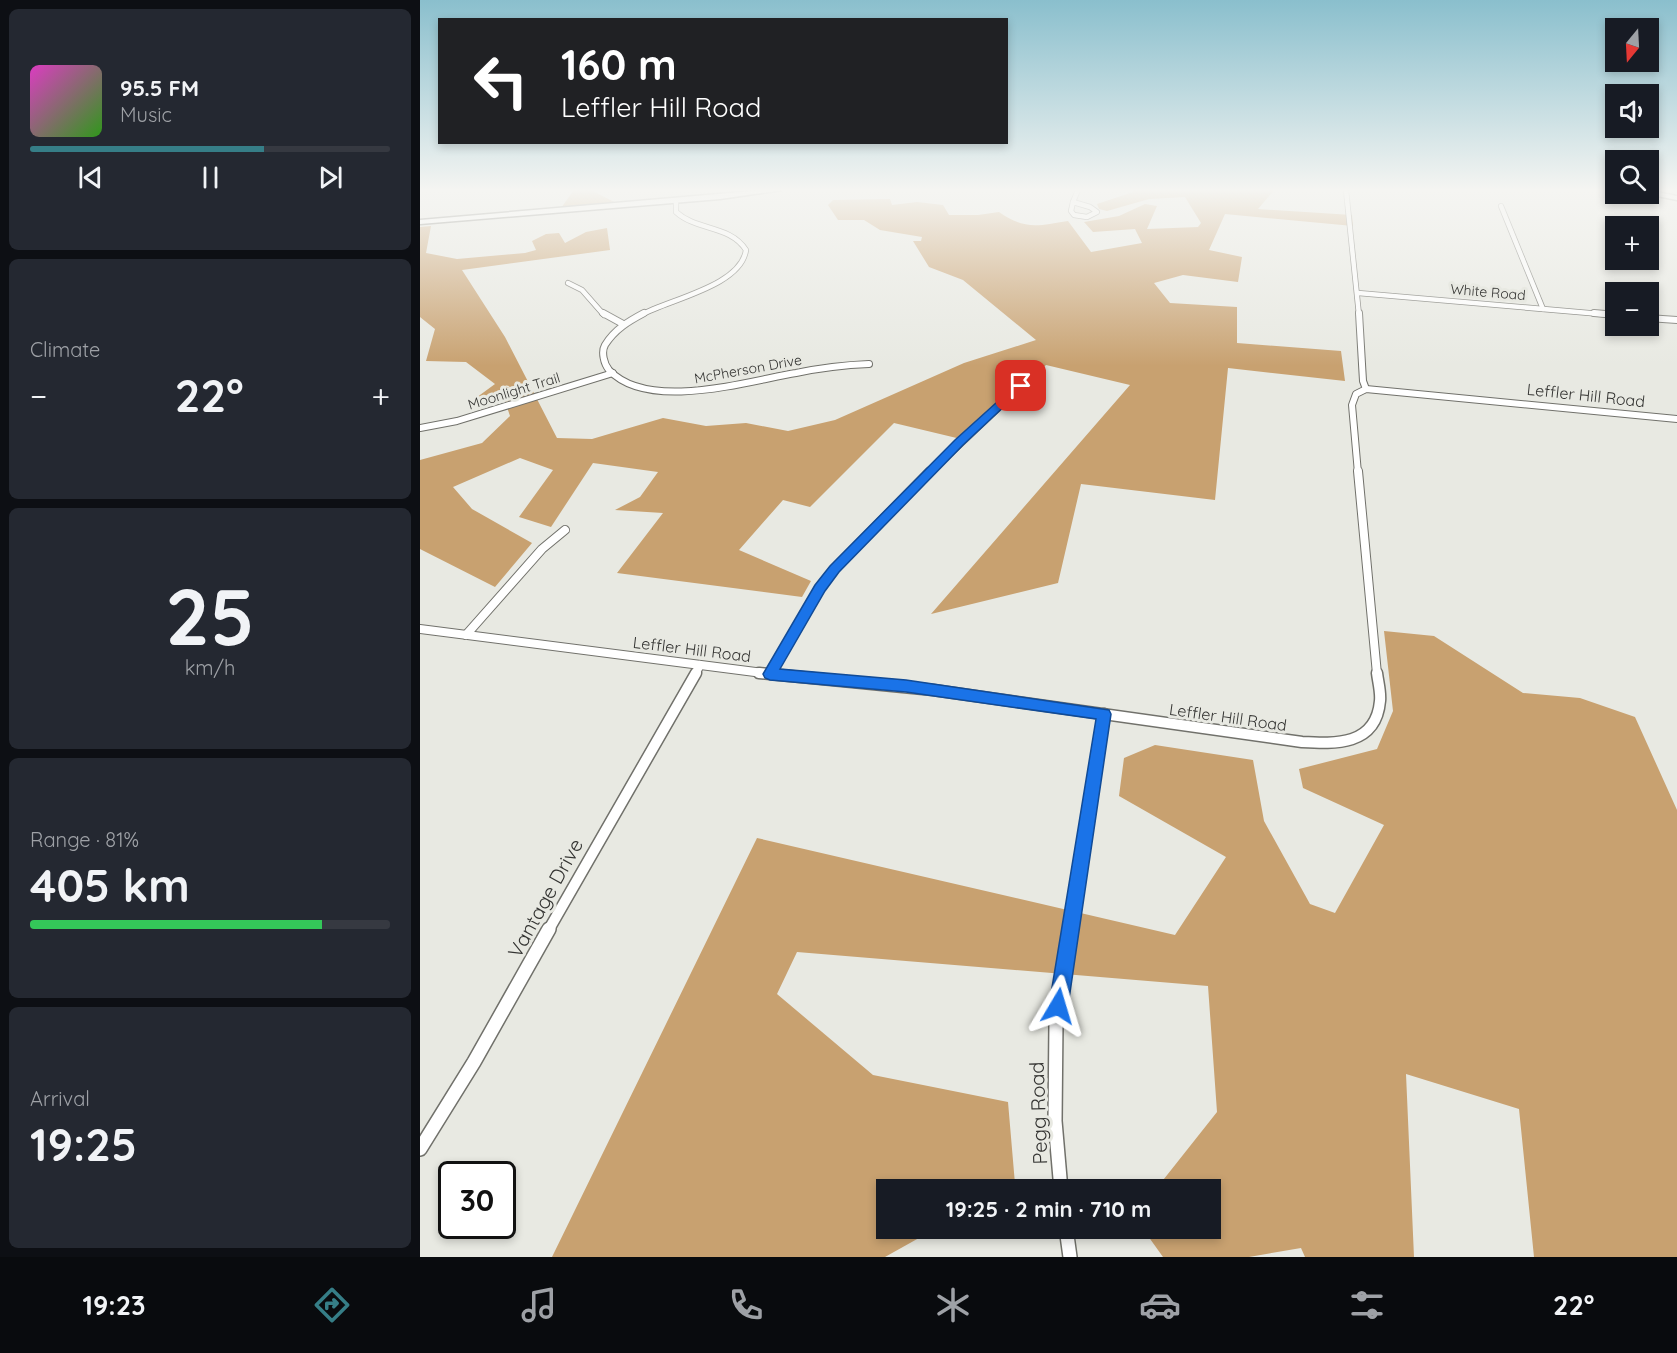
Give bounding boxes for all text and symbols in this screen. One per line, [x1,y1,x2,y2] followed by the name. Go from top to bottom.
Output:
[1605,18,1659,72] north arrow
[1605,18,1659,336] map controls
[561,38,677,91] text: 160 m
[462,42,540,120] icon: left
[120,74,199,102] text: 95.5 FM
[1605,84,1659,138] button: sound
[561,90,761,124] text: Leffler Hill Road
[120,102,172,127] text: Music
[1605,150,1659,204] button: search
[74,161,107,194] icon: previous
[194,161,227,194] icon: pause
[314,161,347,194] icon: next
[1605,216,1659,270] button: +
[1450,280,1526,304] street label: White Road
[1605,282,1659,336] button: −
[30,337,100,362] text: Climate
[693,351,803,387] street label: McPherson Drive
[995,360,1046,411] pin
[175,367,244,423] text: 22°
[466,368,562,414] street label: Moonlight Trail
[1004,369,1037,402] icon: arrive
[30,375,47,416] text: −
[371,375,390,416] text: +
[1526,379,1646,411] street label: Leffler Hill Road
[165,567,255,665] text: 25
[632,632,752,666] street label: Leffler Hill Road
[185,655,235,680] text: km/h
[1168,699,1288,735] street label: Leffler Hill Road
[30,827,139,852] text: Range · 81%
[502,834,588,962] street label: Vantage Drive
[30,857,190,913] text: 405 km
[1026,974,1090,1038] position arrow
[1024,1061,1052,1165] street label: Pegg Road
[30,1086,90,1111] text: Arrival
[30,1116,137,1172] text: 19:25
[438,1161,516,1239] speed limit sign: 30
[946,1195,1151,1223] text: 19:25 · 2 min · 710 m
[311,1284,353,1326] icon: directions
[518,1284,560,1326] icon: music
[725,1284,767,1326] icon: phone
[932,1284,974,1326] icon: climate
[1139,1284,1181,1326] icon: car
[1346,1284,1388,1326] icon: filters
[83,1288,146,1322] text: 19:23
[1553,1288,1594,1322] text: 22°

